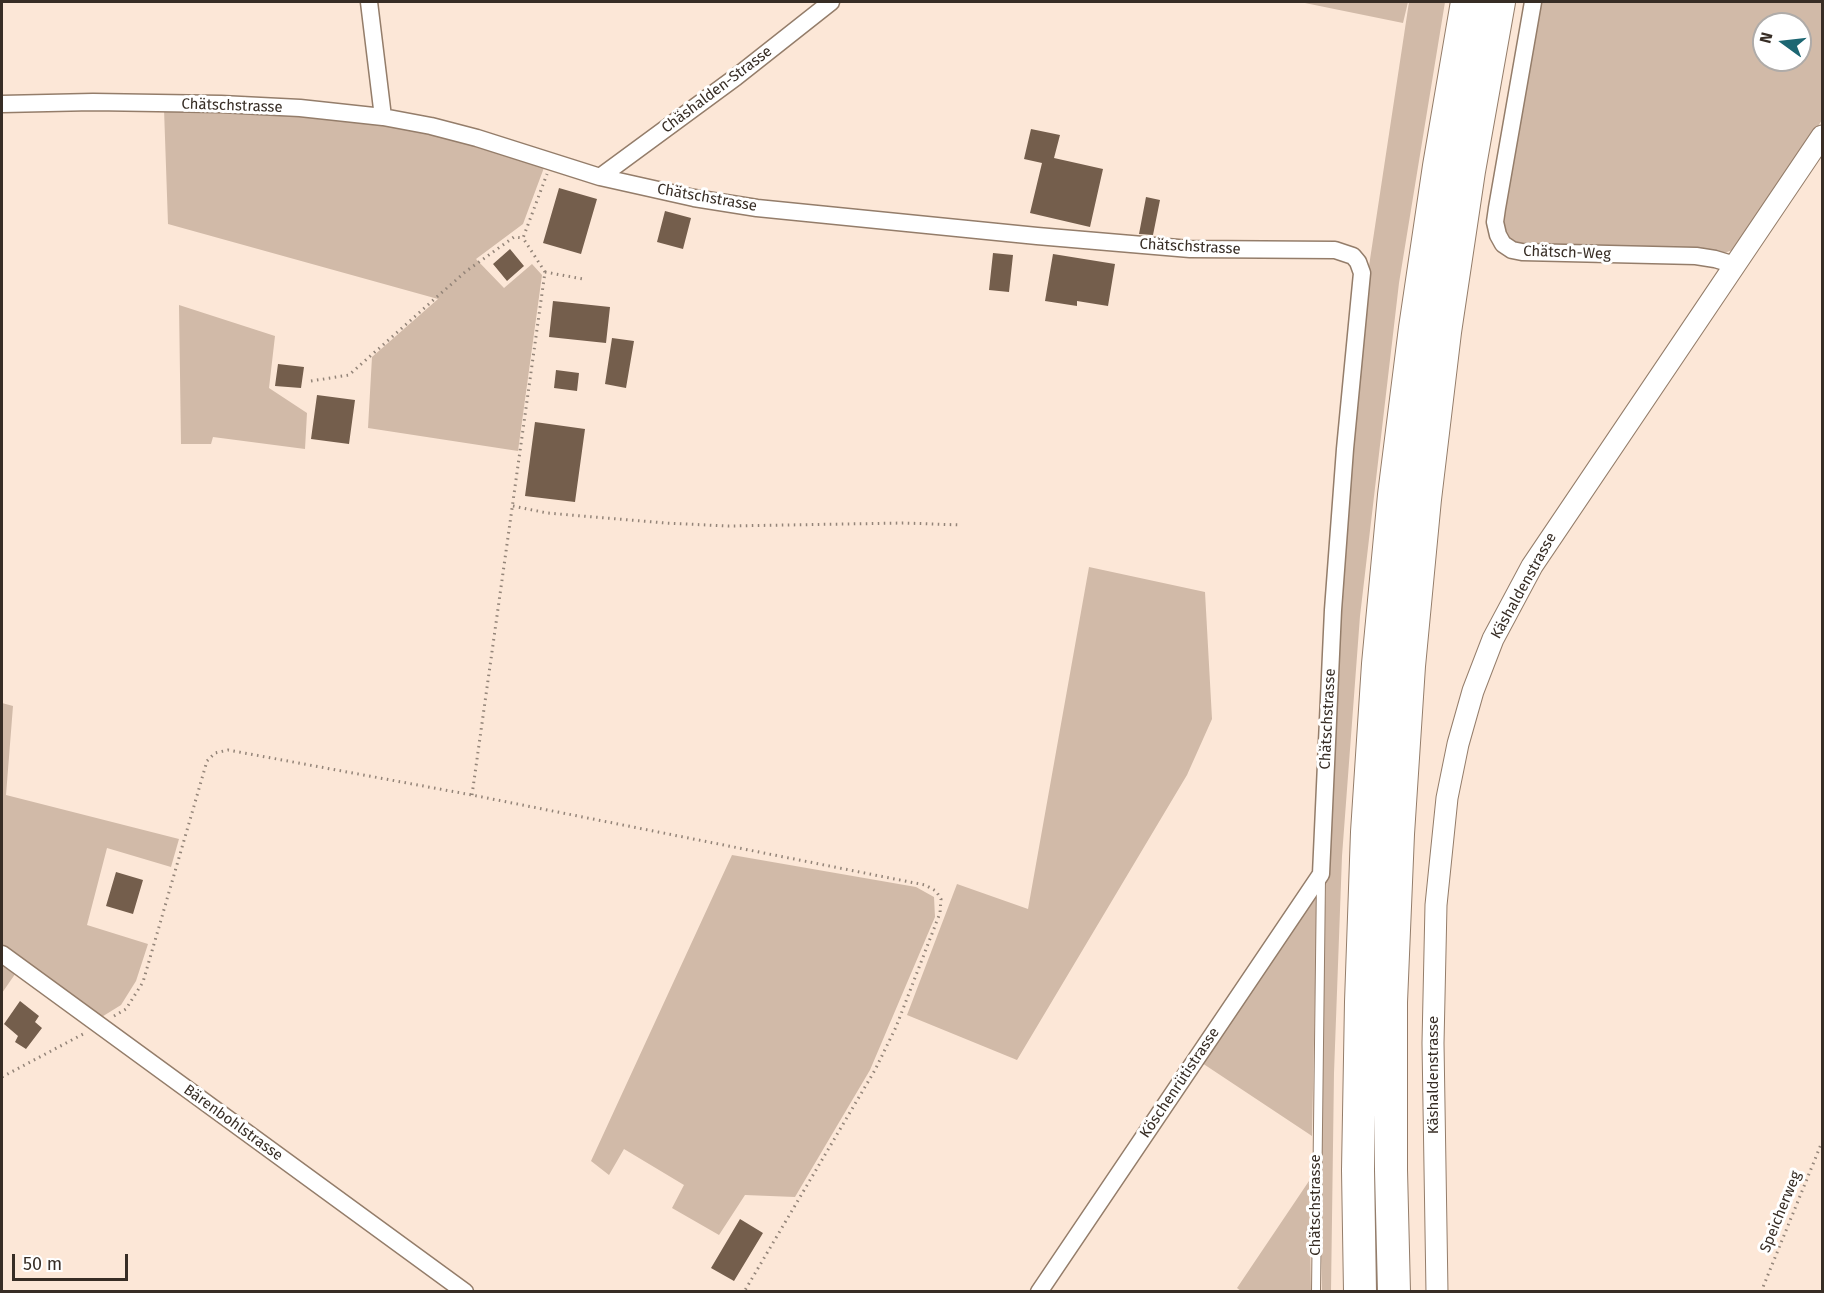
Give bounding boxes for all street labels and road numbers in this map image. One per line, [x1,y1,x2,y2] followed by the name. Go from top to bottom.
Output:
[658,43,776,137] street label: Chäshalden-Strasse
[181,95,283,117] street label: Chätschstrasse
[656,180,758,216] street label: Chätschstrasse
[1139,235,1241,259] street label: Chätschstrasse
[1523,242,1611,264] street label: Chätsch-Weg
[1487,530,1561,642] street label: Käshaldenstrasse
[1316,668,1340,770] street label: Chätschstrasse
[1425,1016,1443,1134] street label: Käshaldenstrasse
[1136,1024,1224,1142] street label: Köschenrütistrasse
[180,1081,286,1165] street label: Bärenbohlstrasse
[1307,1154,1325,1256] street label: Chätschstrasse
[1757,1169,1805,1255] street label: Speicherweg

